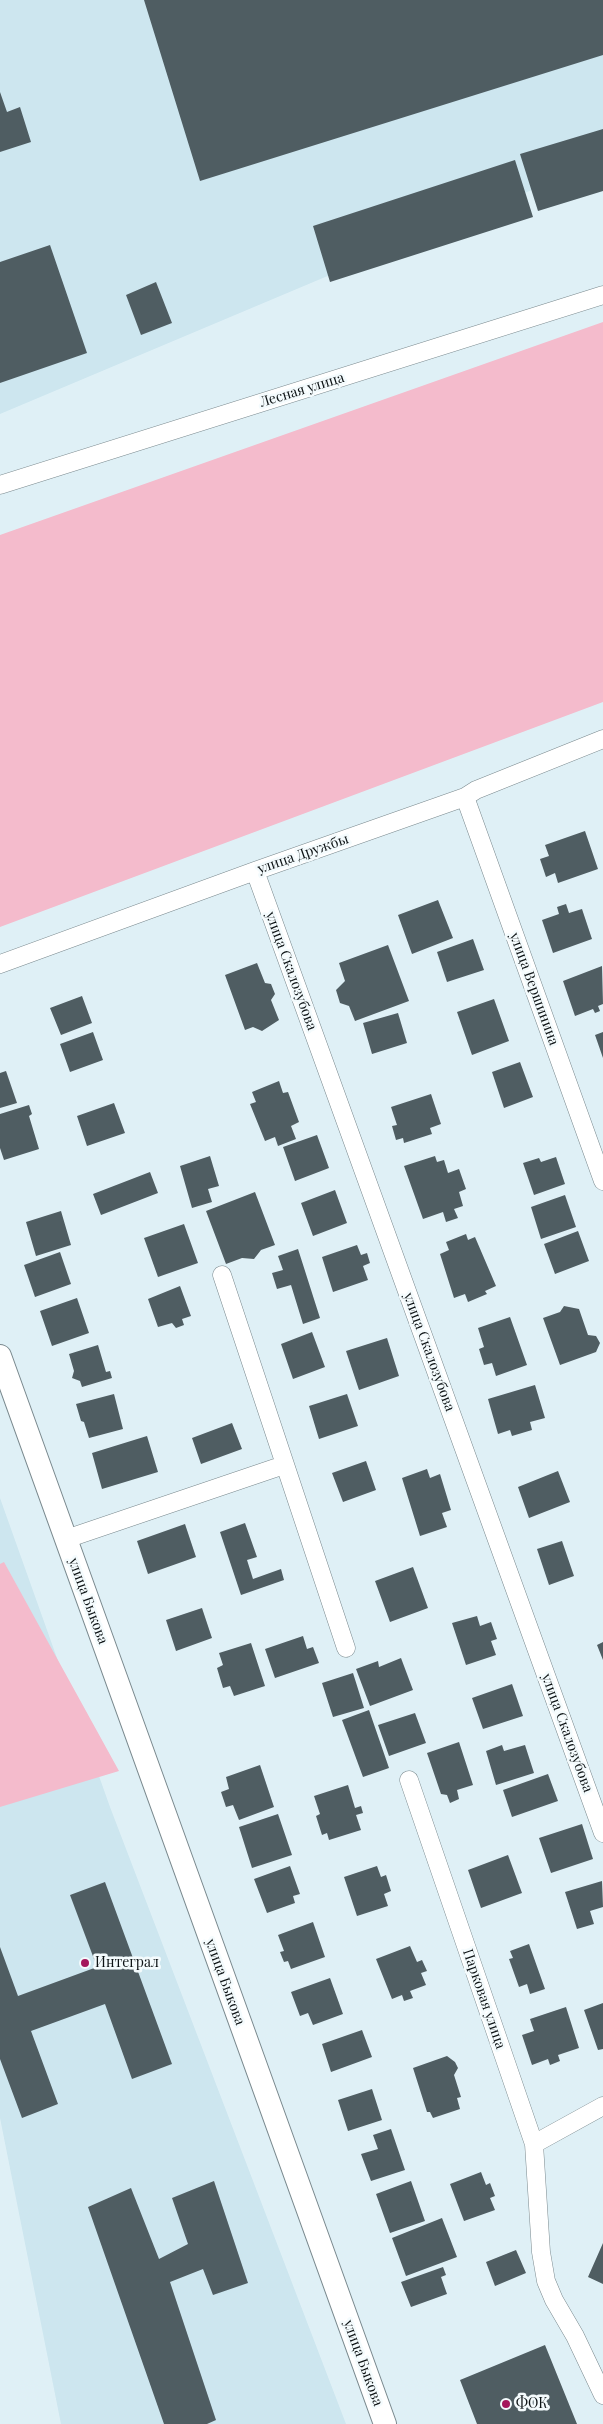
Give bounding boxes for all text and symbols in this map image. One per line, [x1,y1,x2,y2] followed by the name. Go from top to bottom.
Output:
[258,369,346,411] street label: Лесная улица
[255,831,351,877] street label: улица Дружбы
[262,909,320,1033] street label: улица Скалозубова
[506,930,562,1048] street label: улица Вершинина
[400,1290,458,1414] street label: улица Скалозубова
[65,1556,111,1646] street label: улица Быкова
[538,1671,596,1795] street label: улица Скалозубова
[202,1937,248,2027] street label: улица Быкова
[459,1947,509,2051] street label: Парковая улица
[95,1955,159,1971] place label: Интеграл
[79,1957,91,1969] marker: Интеграл
[340,2318,386,2408] street label: улица Быкова
[516,2396,548,2412] place label: ФОК
[500,2398,512,2410] marker: ФОК

